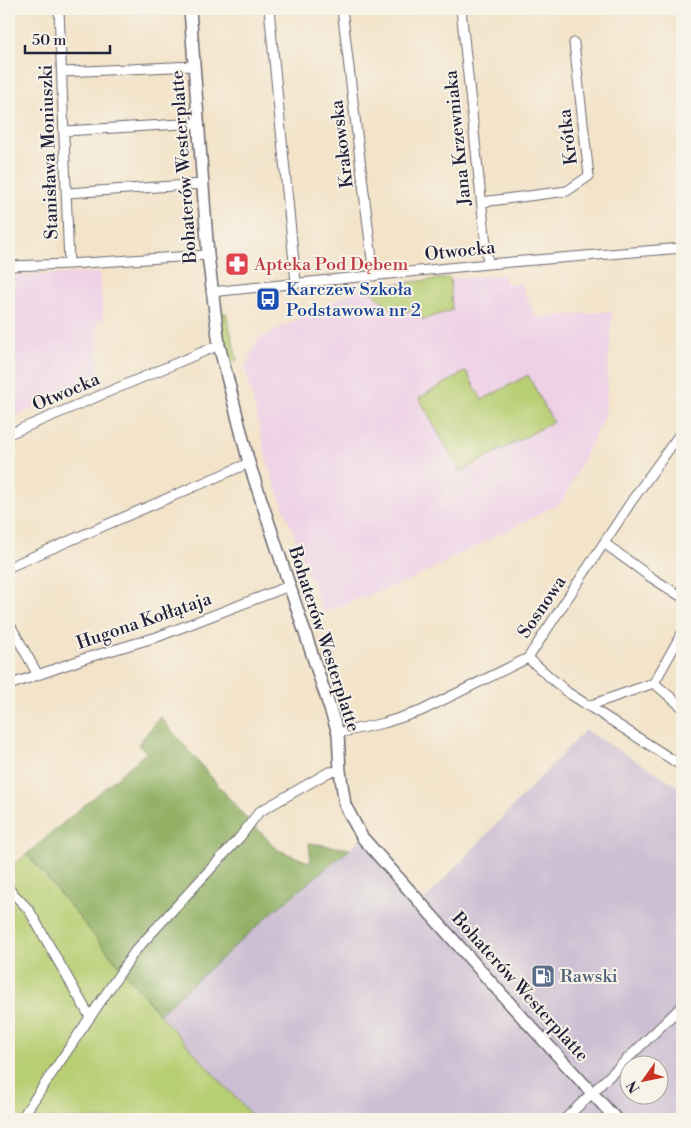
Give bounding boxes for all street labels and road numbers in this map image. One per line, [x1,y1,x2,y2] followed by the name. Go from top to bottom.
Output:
[34,64,64,240] street label: Stanisława Moniuszki
[439,68,477,208] street label: Jana Krzewniaka
[166,70,202,265] street label: Bohaterów Westerplatte
[325,98,359,189] street label: Krakowska
[553,107,583,166] street label: Krótka
[424,236,497,266] street label: Otwocka
[29,367,104,416] street label: Otwocka
[283,542,365,735] street label: Bohaterów Westerplatte
[513,571,572,643] street label: Sosnowa
[74,587,215,655] street label: Hugona Kołłątaja
[446,907,593,1067] street label: Bohaterów Westerplatte

